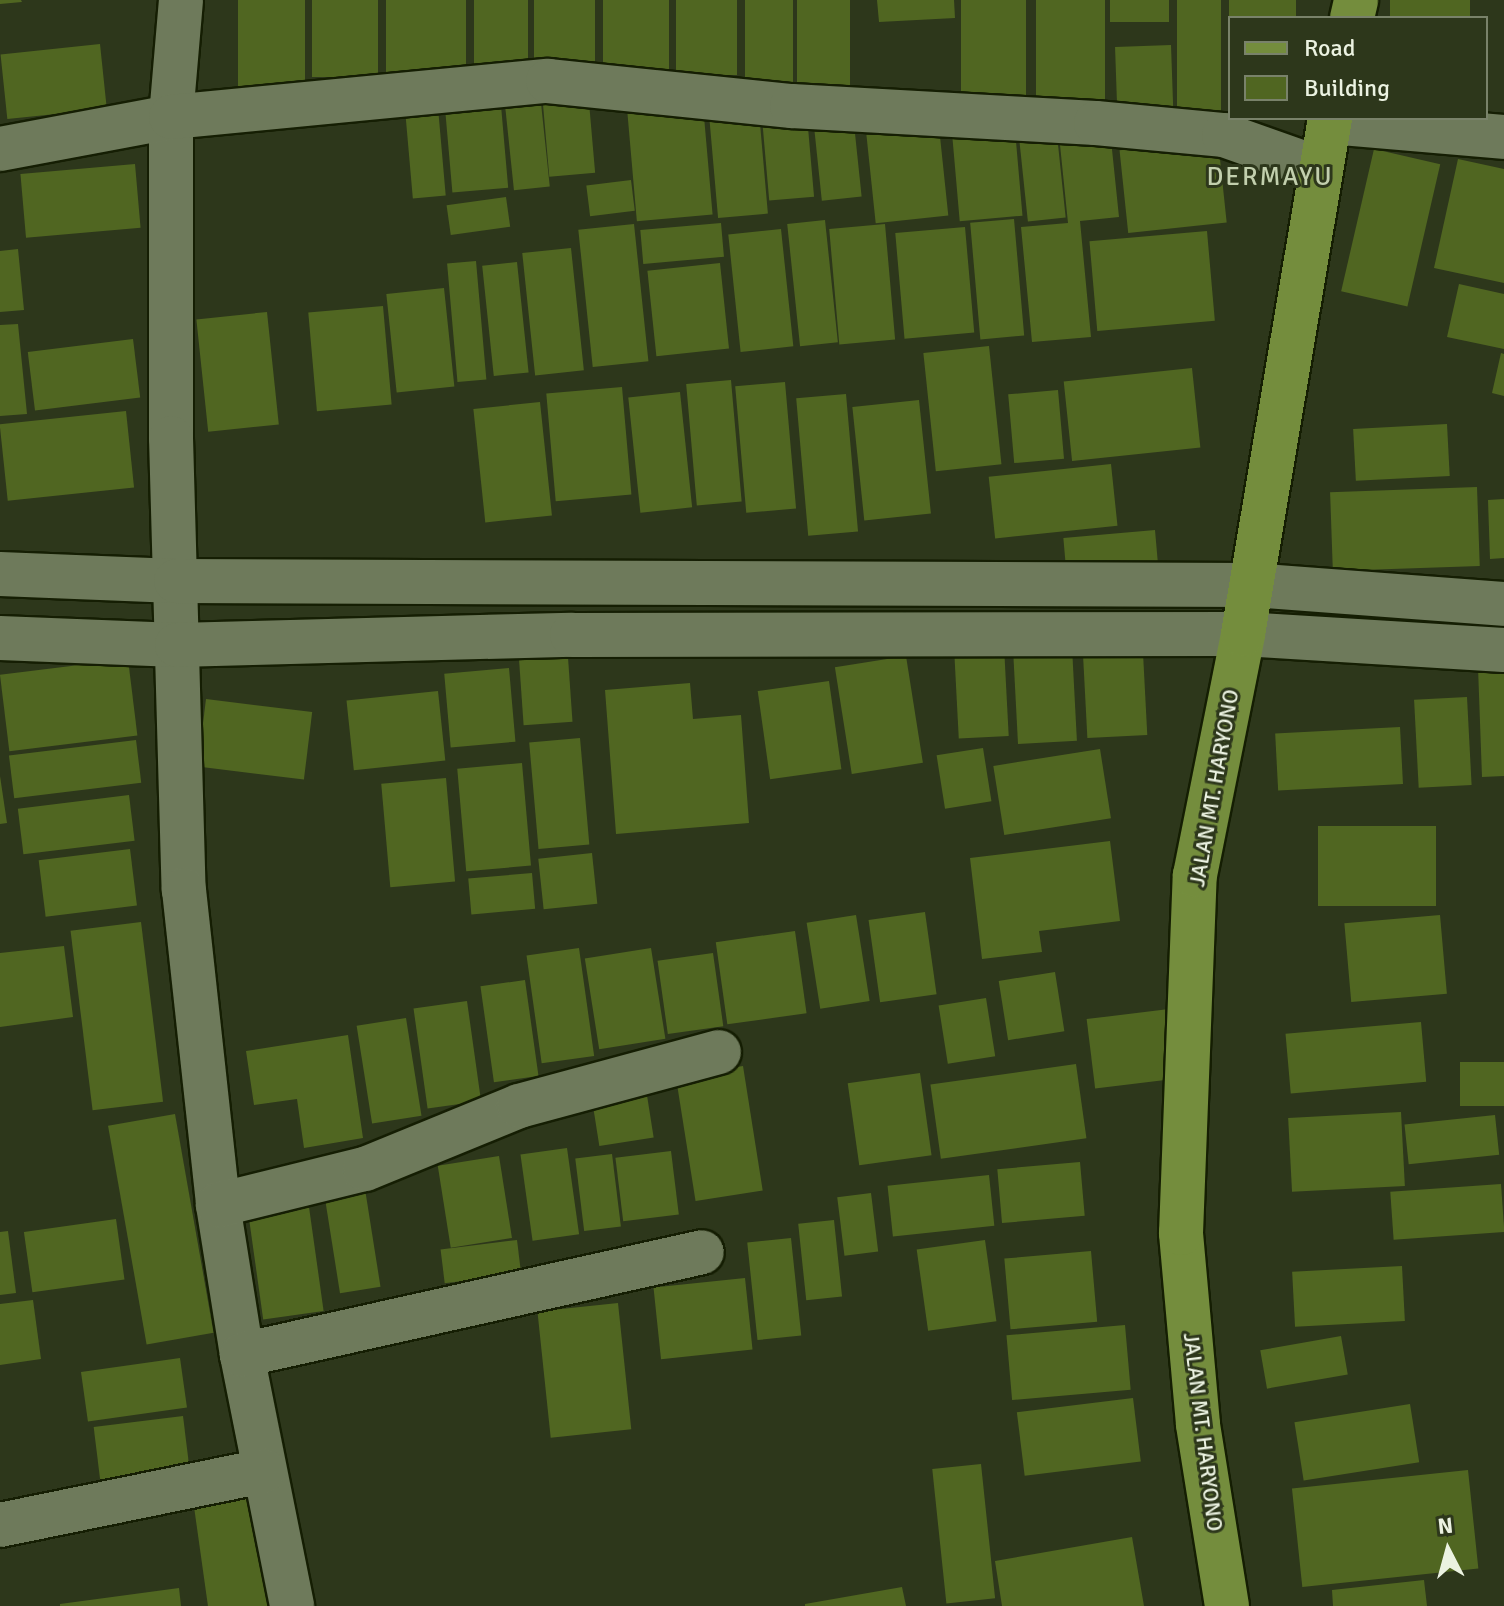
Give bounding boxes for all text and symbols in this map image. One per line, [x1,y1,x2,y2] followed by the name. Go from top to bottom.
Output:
[1228,16,1488,120] legend
[1304,33,1355,63] text: Road
[1304,73,1390,103] text: Building
[1206,162,1334,194] district label: DERMAYU
[1184,687,1244,889] street label: JALAN MT. HARYONO
[1178,1331,1228,1533] street label: JALAN MT. HARYONO
[1408,1510,1488,1590] north arrow
[1436,1511,1454,1540] text: N

